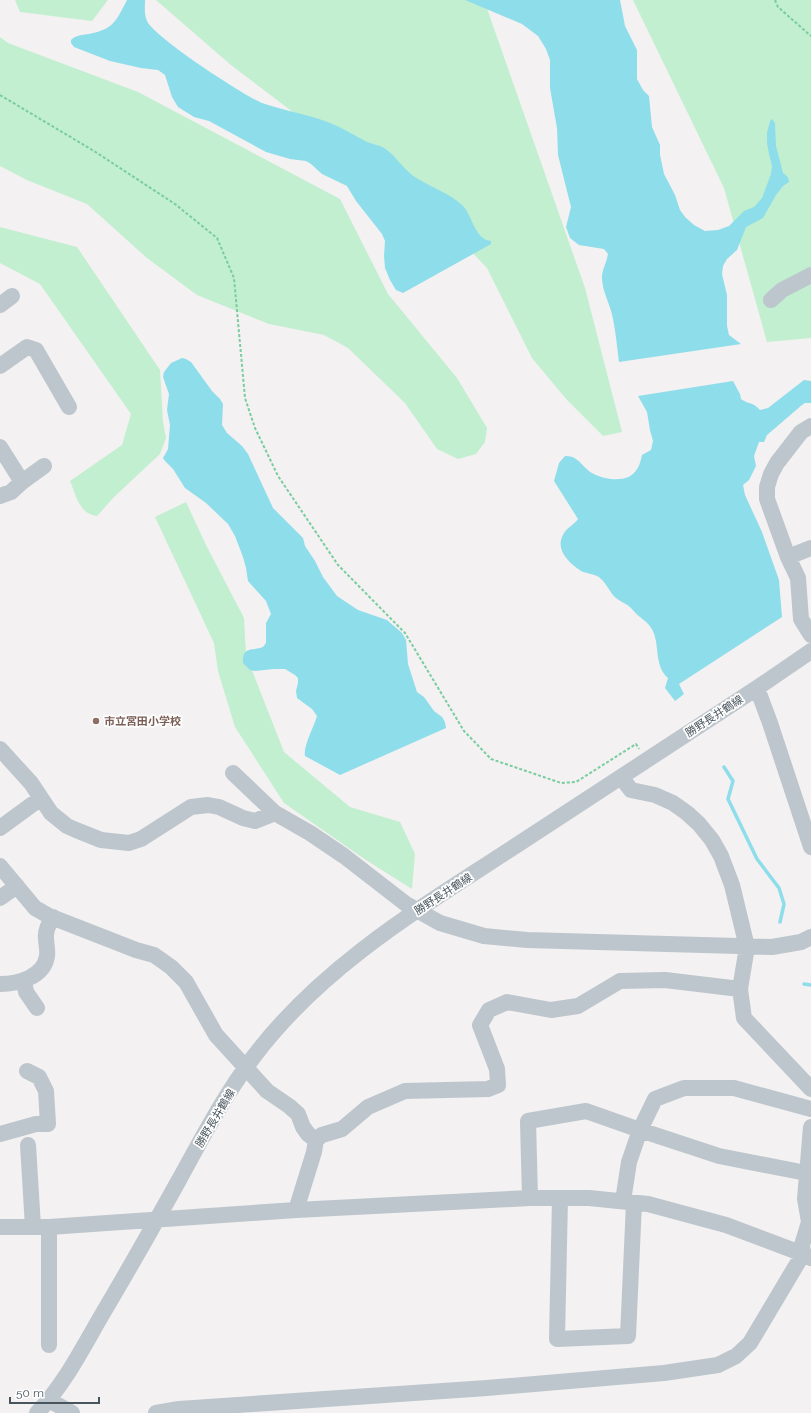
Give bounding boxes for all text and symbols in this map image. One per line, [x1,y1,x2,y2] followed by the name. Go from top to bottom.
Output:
[683,693,745,740] street label: 勝野長井鶴線
[104,715,181,728] place label: 市立宮田小学校
[91,716,101,726] marker: 市立宮田小学校
[412,871,474,918] street label: 勝野長井鶴線
[193,1087,238,1150] street label: 勝野長井鶴線
[10,1379,99,1405] scale bar
[16,1386,44,1400] text: 50 m

